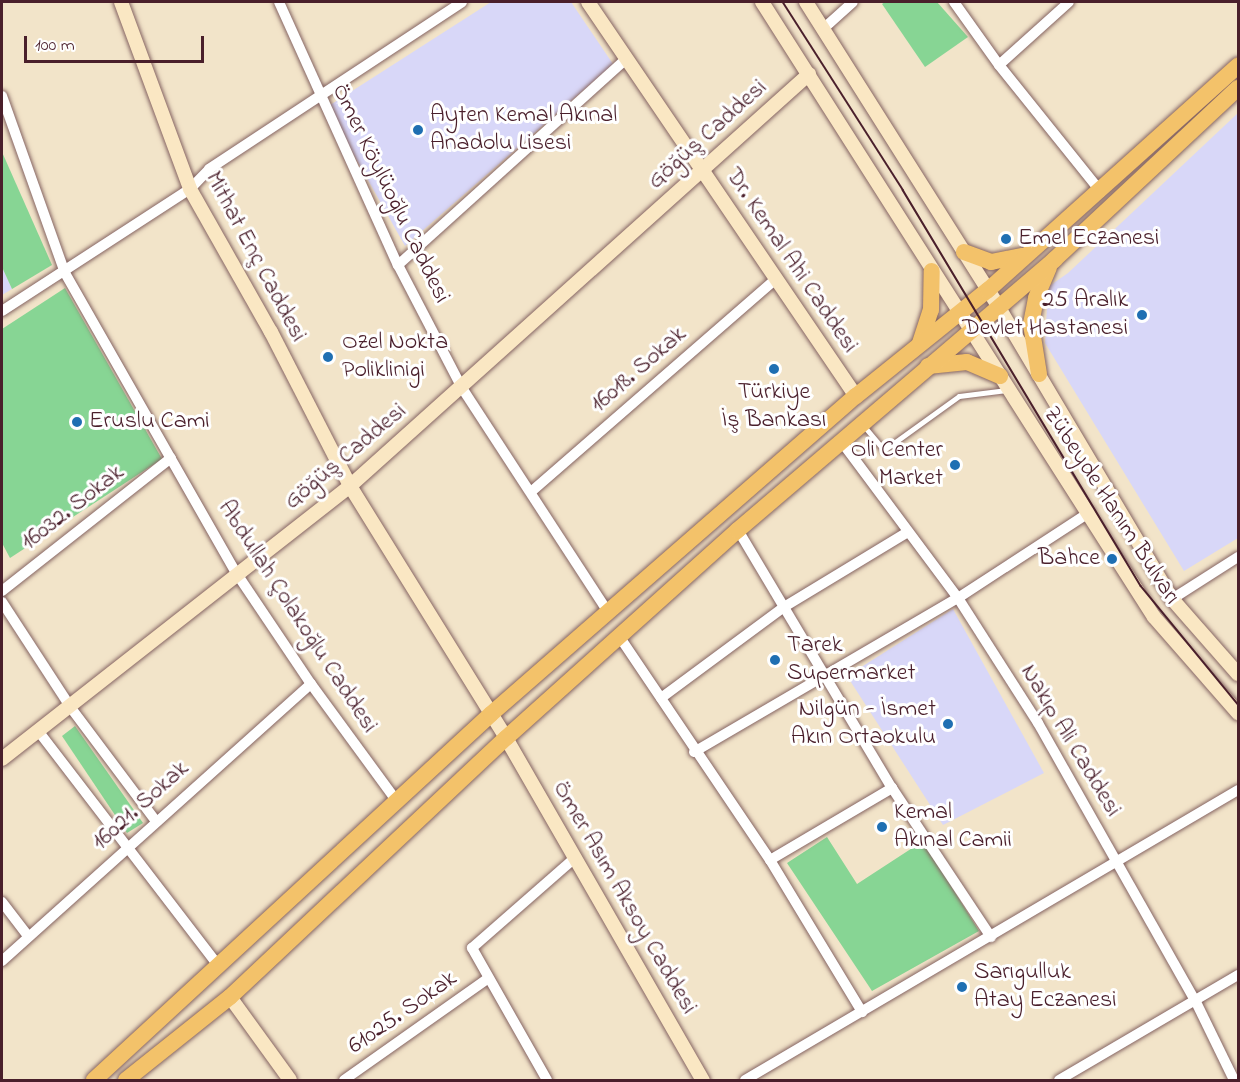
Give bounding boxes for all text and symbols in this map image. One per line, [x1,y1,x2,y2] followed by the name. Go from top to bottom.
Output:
[27,24,207,62] scale bar
[35,33,75,59] text: 100 m
[642,74,774,196] street label: Göğüş Caddesi
[324,80,456,308] street label: Ömer Köylüoğlu Caddesi
[430,102,617,158] place label: Ayten Kemal Akınal Anadolu Lisesi
[411,123,425,137] marker: Ayten Kemal Akınal Anadolu Lisesi
[718,163,864,359] street label: Dr. Kemal Ahi Caddesi
[198,167,312,347] street label: Mithat Enç Caddesi
[1018,225,1159,253] place label: Emel Eczanesi
[999,232,1013,246] marker: Emel Eczanesi
[962,287,1128,343] place label: 25 Aralık Devlet Hastanesi
[1133,306,1151,324] marker: 25 Aralık Devlet Hastanesi
[585,321,693,419] street label: 16018. Sokak
[342,329,448,385] place label: Ozel Nokta Poliklinigi
[319,348,337,366] marker: Ozel Nokta Poliklinigi
[767,362,781,376] marker: Türkiye İş Bankası
[722,379,826,435] place label: Türkiye İş Bankası
[279,398,413,516] street label: Göğüş Caddesi
[1036,401,1186,611] street label: Zübeyde Hanım Bulvarı
[89,408,210,436] place label: Eruslu Cami
[70,415,84,429] marker: Eruslu Cami
[851,437,943,493] place label: Oli Center Market
[948,458,962,472] marker: Oli Center Market
[16,459,130,557] street label: 16032. Sokak
[211,495,383,739] street label: Abdullah Çolakoğlu Caddesi
[1038,545,1100,573] place label: Bahce
[1105,552,1119,566] marker: Bahce
[787,632,916,688] place label: Tarek Supermarket
[768,653,782,667] marker: Tarek Supermarket
[1013,660,1127,822] street label: Nakıp Ali Caddesi
[791,696,936,752] place label: Nilgün - İsmet Akın Ortaokulu
[941,717,955,731] marker: Nilgün - İsmet Akın Ortaokulu
[87,755,195,857] street label: 16021. Sokak
[545,776,703,1020] street label: Ömer Asım Aksoy Caddesi
[894,799,1012,855] place label: Kemal Akınal Camii
[875,820,889,834] marker: Kemal Akınal Camii
[974,959,1116,1015] place label: Sarıgulluk Atay Eczanesi
[343,965,463,1061] street label: 61025. Sokak
[955,980,969,994] marker: Sarıgulluk Atay Eczanesi

